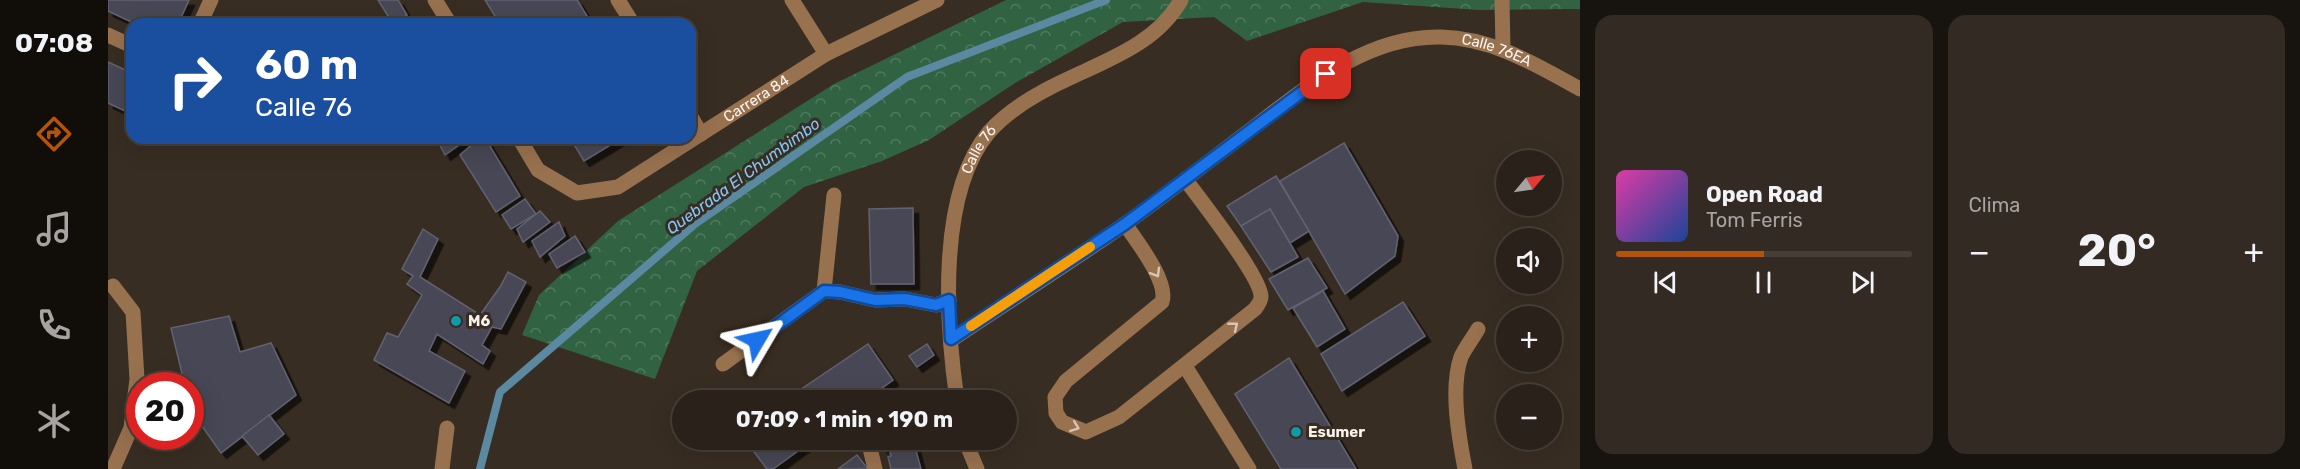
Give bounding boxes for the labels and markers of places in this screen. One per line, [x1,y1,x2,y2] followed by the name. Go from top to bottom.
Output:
[1300,48,1351,99] pin
[468,312,490,330] place label: M6
[449,314,463,328] marker: M6
[1308,423,1365,441] place label: Esumer
[1289,425,1303,439] marker: Esumer

